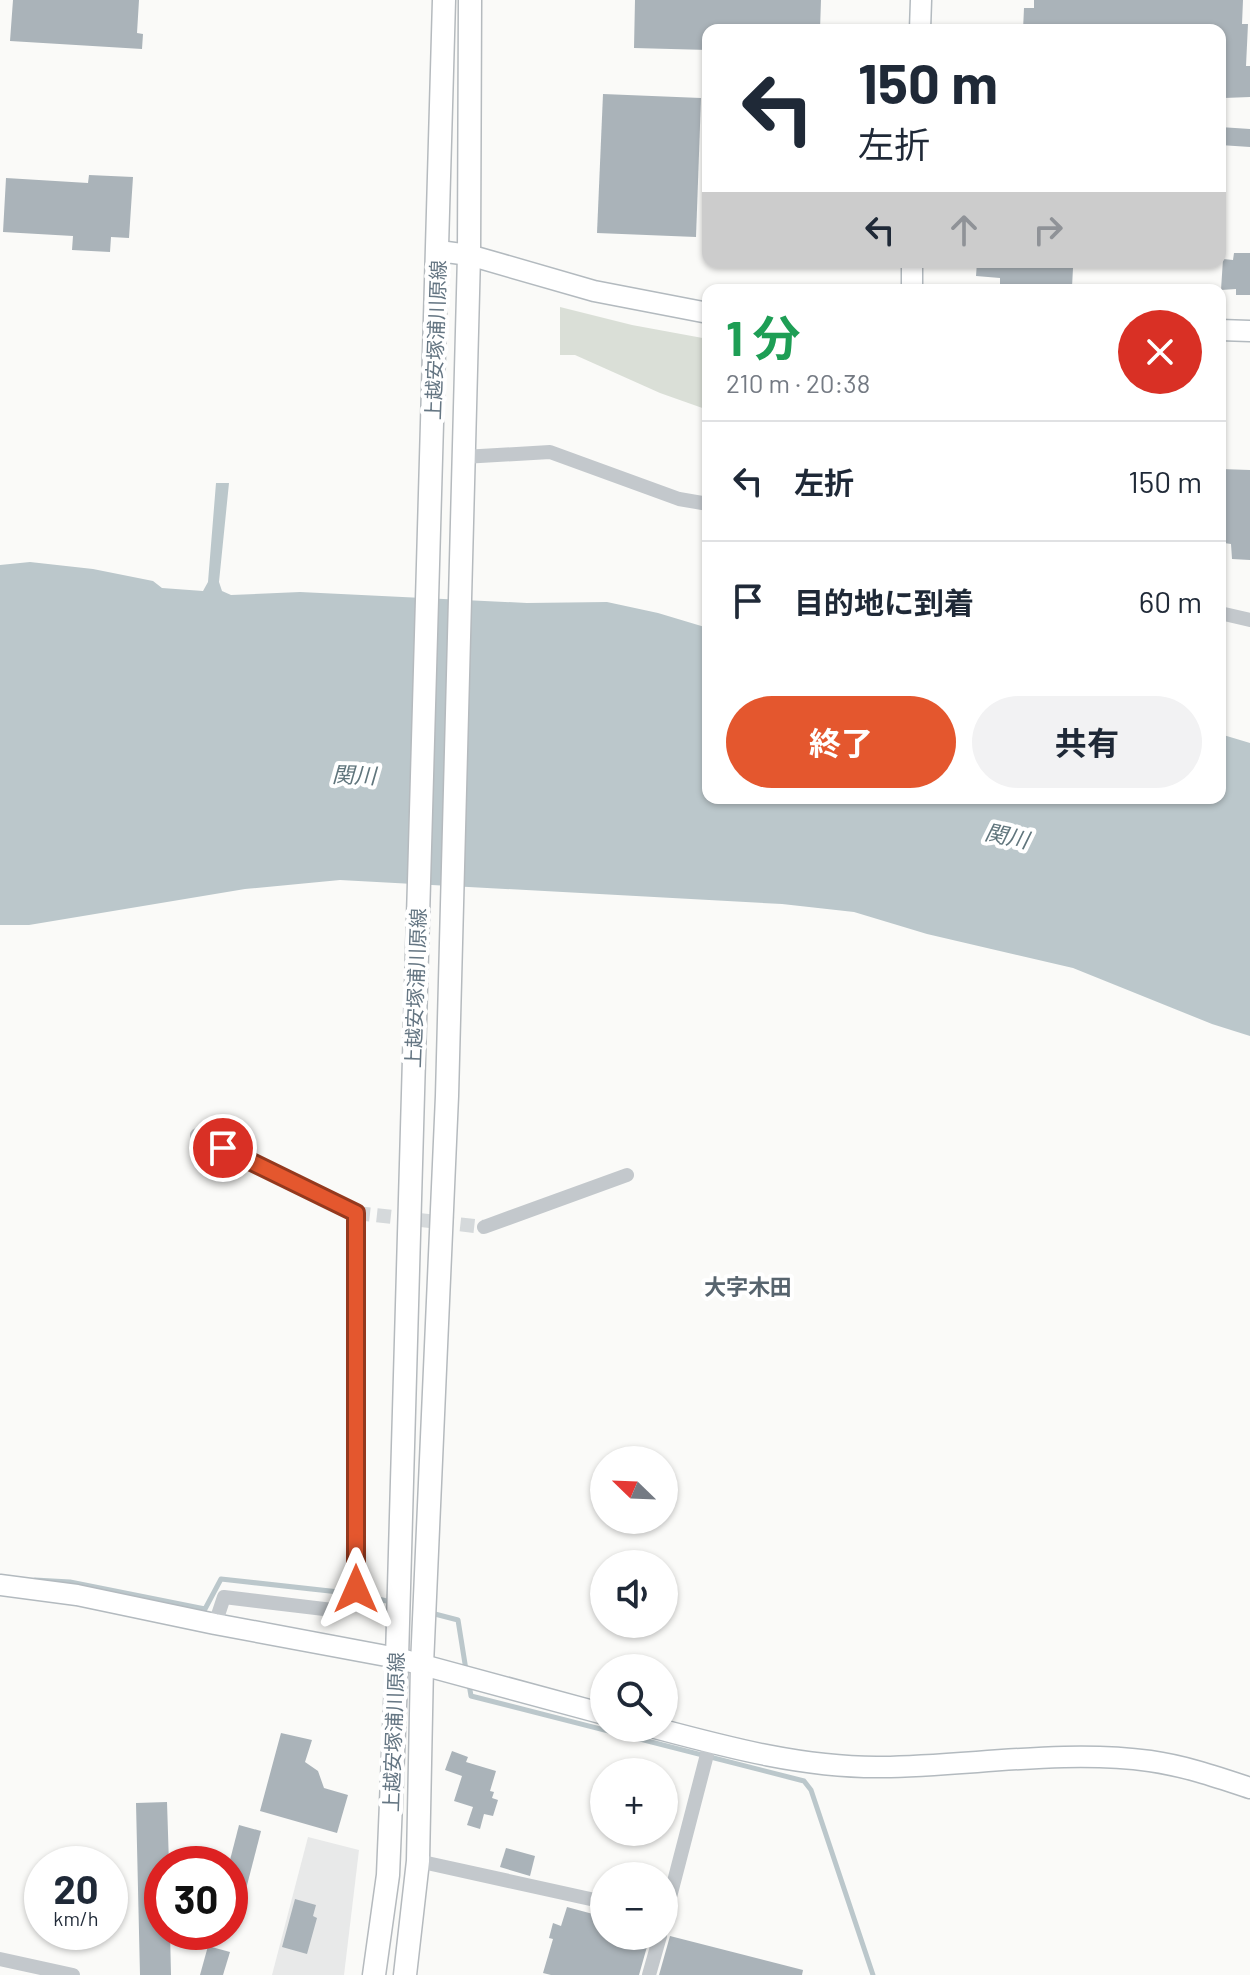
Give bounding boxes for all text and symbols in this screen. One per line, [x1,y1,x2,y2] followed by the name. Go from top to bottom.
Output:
[858,48,998,115] text: 150 m
[726,56,830,160] icon: left
[858,122,930,165] text: 左折
[858,208,902,252] icon: left
[942,208,986,252] icon: ahead
[1026,208,1070,252] icon: right
[420,260,450,420] street label: 上越安塚浦川原線
[726,308,801,366] text: 1 分
[1118,310,1202,394] button: close
[726,367,870,398] text: 210 m · 20:38
[726,459,770,503] icon: left
[1128,463,1202,499] text: 150 m
[794,464,854,500] text: 左折
[726,579,770,623] icon: arrive
[1139,583,1202,619] text: 60 m
[794,584,974,620] text: 目的地に到着
[726,696,956,788] button: 終了
[972,696,1202,788] button: 共有
[332,760,378,788] water label: 関川
[983,818,1033,853] water label: 関川
[400,908,430,1068] street label: 上越安塚浦川原線
[189,1114,257,1182] pin
[201,1126,245,1170] icon: arrive
[704,1273,792,1299] district label: 大字木田
[590,1446,678,1534] north arrow
[590,1446,678,1950] map controls
[314,1547,398,1631] position arrow
[590,1550,678,1638] button: sound
[378,1652,408,1812] street label: 上越安塚浦川原線
[590,1654,678,1742] button: search
[590,1758,678,1846] button: +
[144,1846,248,1950] speed limit sign: 30
[590,1862,678,1950] button: −
[53,1864,99,1912] text: 20
[53,1906,99,1930] text: km/h

